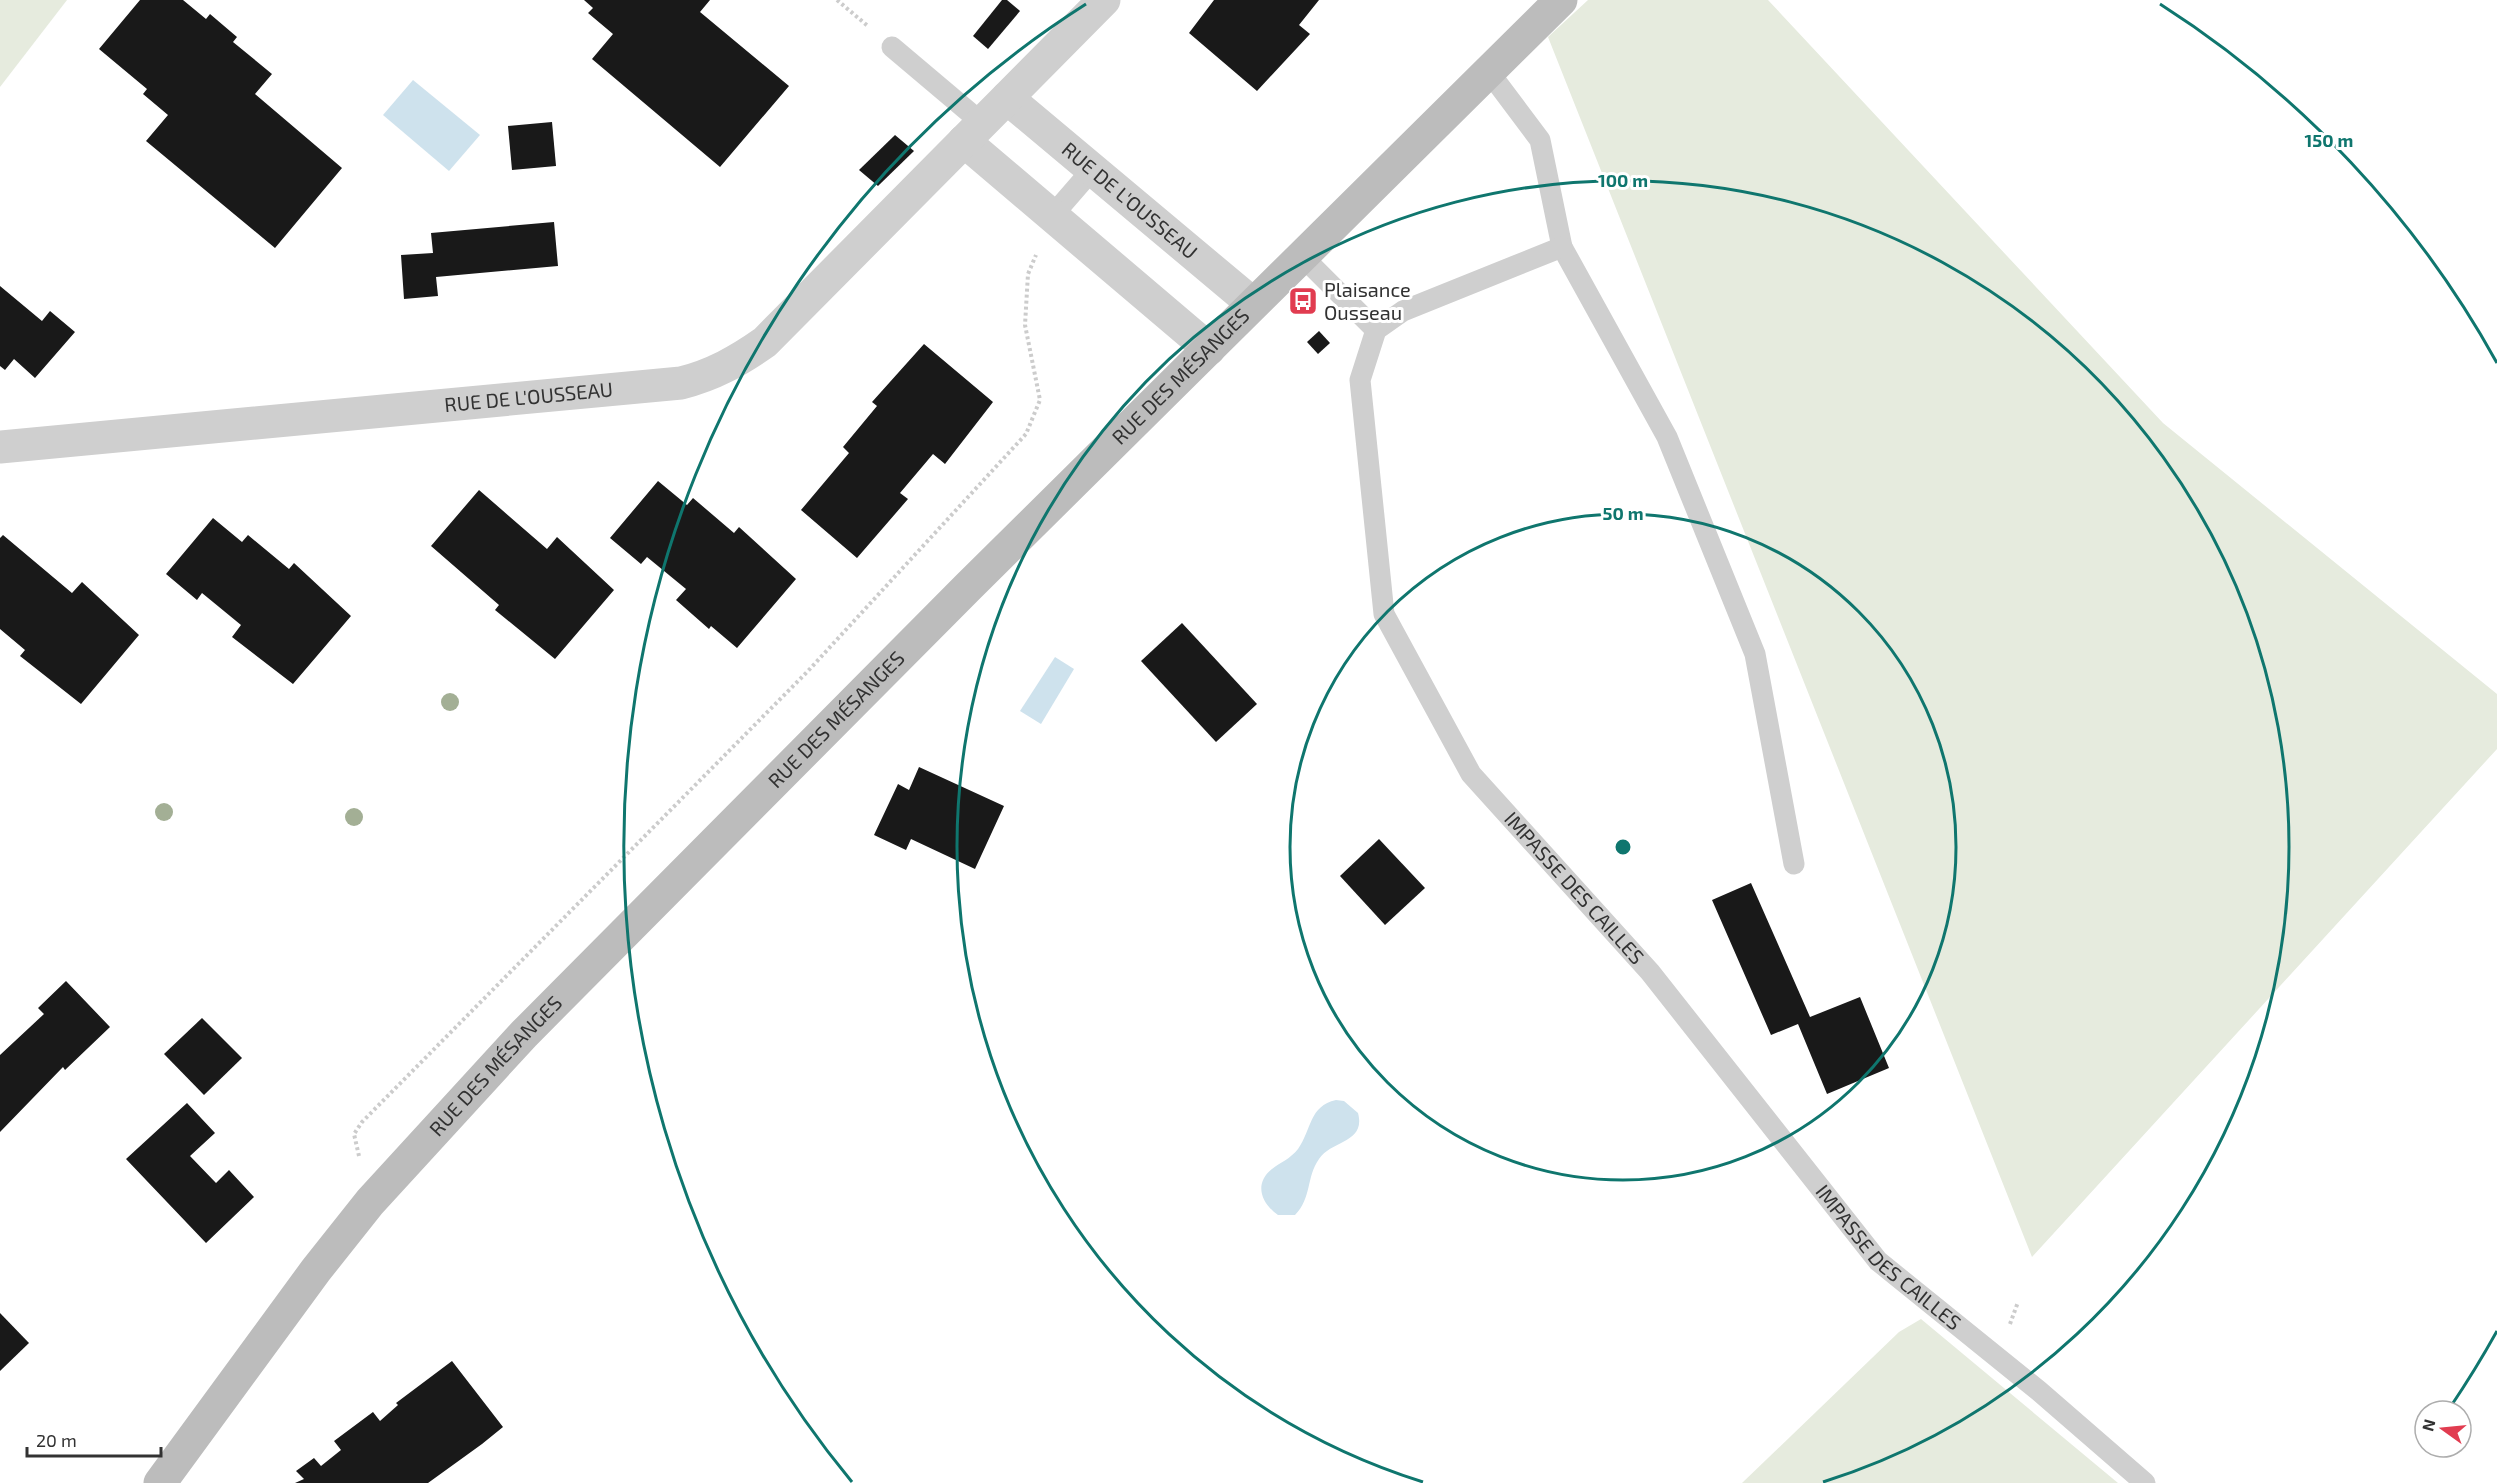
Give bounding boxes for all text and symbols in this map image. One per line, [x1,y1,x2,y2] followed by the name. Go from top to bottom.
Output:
[2305,129,2353,151] text: 150 m
[1058,136,1203,263] street label: RUE DE L'OUSSEAU
[1598,169,1648,191] text: 100 m
[1324,277,1411,324] place label: Plaisance Ousseau
[1287,285,1319,317] bus stop icon: Plaisance Ousseau
[1106,303,1253,449] street label: RUE DES MÉSANGES
[443,376,614,416] street label: RUE DE L'OUSSEAU
[1602,502,1644,524] text: 50 m
[763,645,909,792] street label: RUE DES MÉSANGES
[1500,806,1650,968] street label: IMPASSE DES CAILLES
[1613,837,1633,857] centre of rings
[424,990,566,1140] street label: RUE DES MÉSANGES
[1811,1179,1966,1334] street label: IMPASSE DES CAILLES
[2413,1399,2473,1459] north arrow
[2417,1417,2439,1433] text: N
[27,1420,160,1458] scale bar
[36,1429,77,1451] text: 20 m

